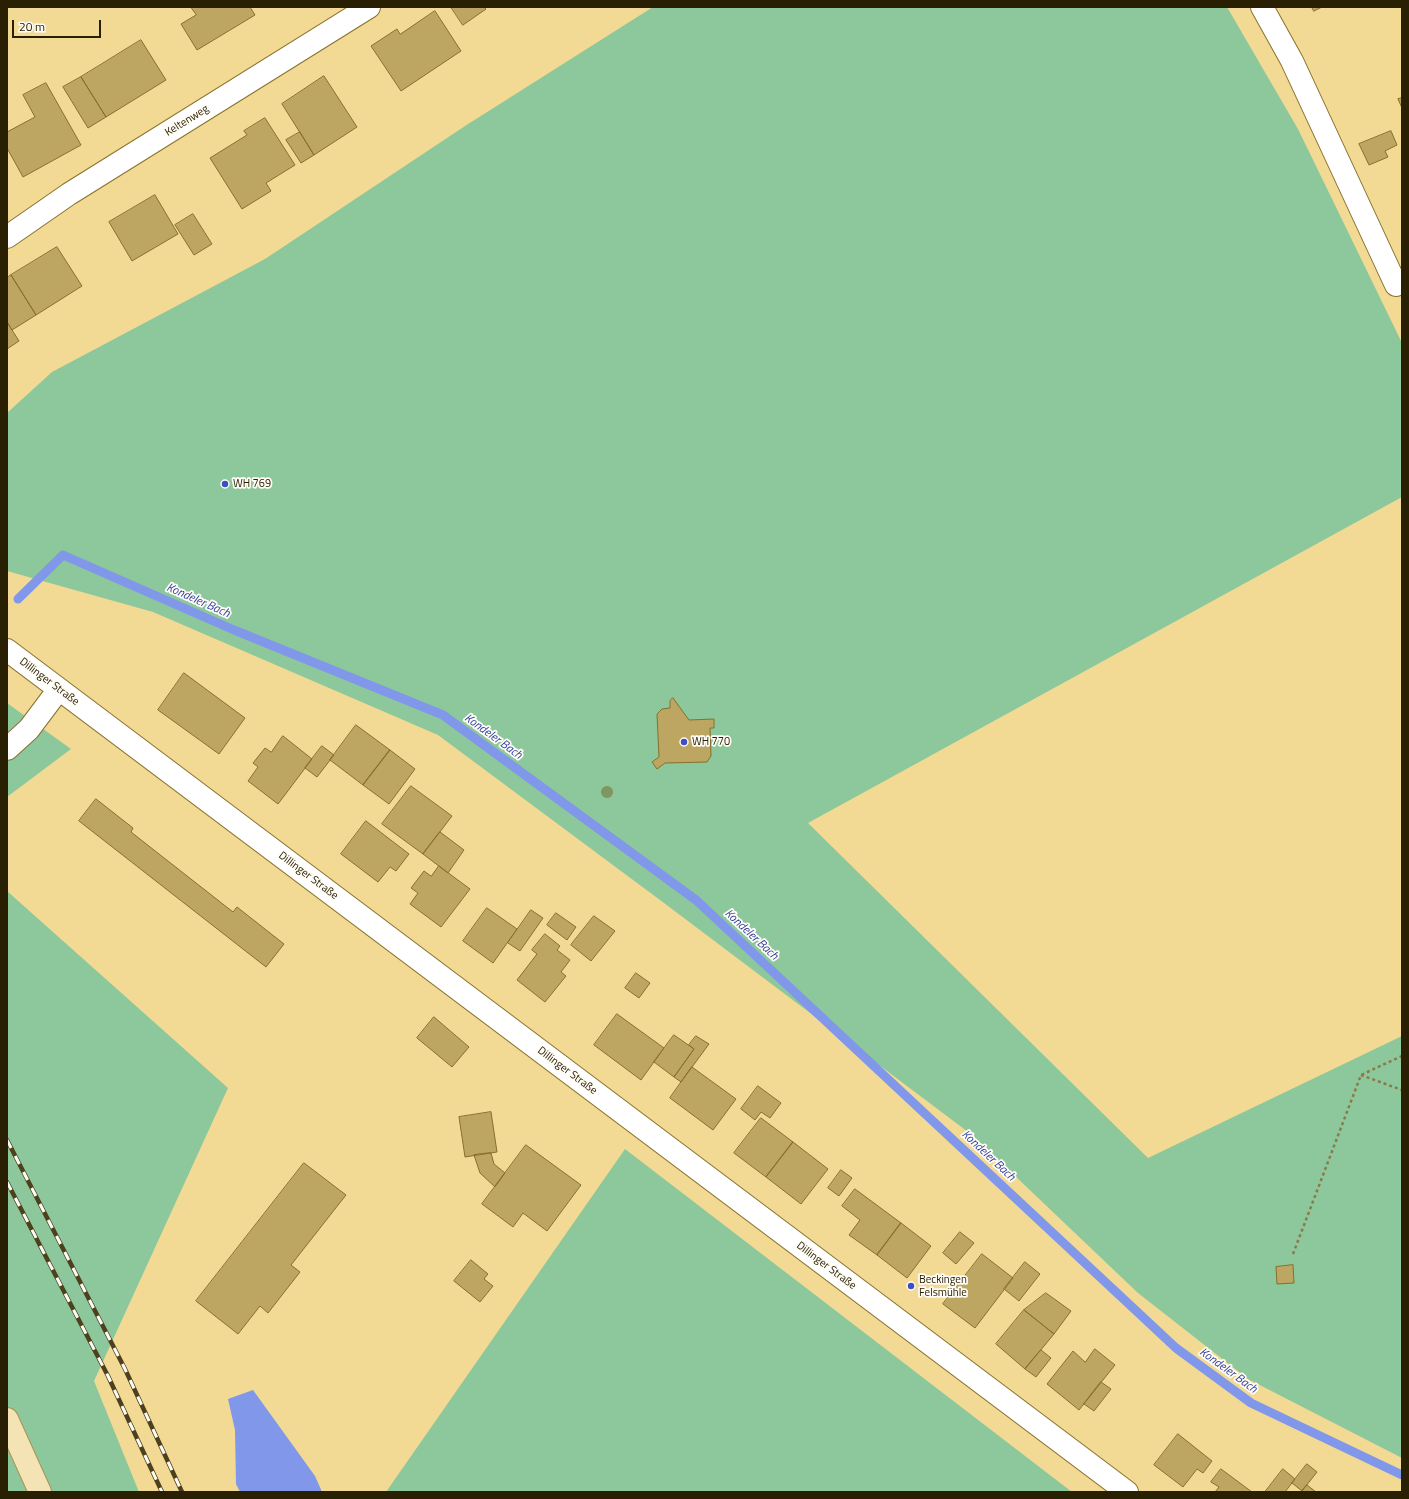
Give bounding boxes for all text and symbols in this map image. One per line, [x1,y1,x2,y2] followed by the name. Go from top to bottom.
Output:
[14,12,103,38] scale bar
[19,17,45,36] text: 20 m
[163,102,211,140] street label: Keltenweg
[233,477,271,491] place label: WH 769
[220,479,230,489] marker: WH 769
[164,581,232,621] water label: Kondeler Bach
[17,655,81,709] street label: Dillinger Straße
[461,711,525,763] water label: Kondeler Bach
[692,735,730,749] place label: WH 770
[679,737,689,747] marker: WH 770
[276,849,340,903] street label: Dillinger Straße
[721,907,781,963] water label: Kondeler Bach
[535,1044,599,1098] street label: Dillinger Straße
[958,1128,1018,1184] water label: Kondeler Bach
[794,1239,858,1293] street label: Dillinger Straße
[919,1273,967,1299] place label: Beckingen Felsmühle
[906,1281,916,1291] marker: Beckingen Felsmühle
[1196,1345,1260,1397] water label: Kondeler Bach

